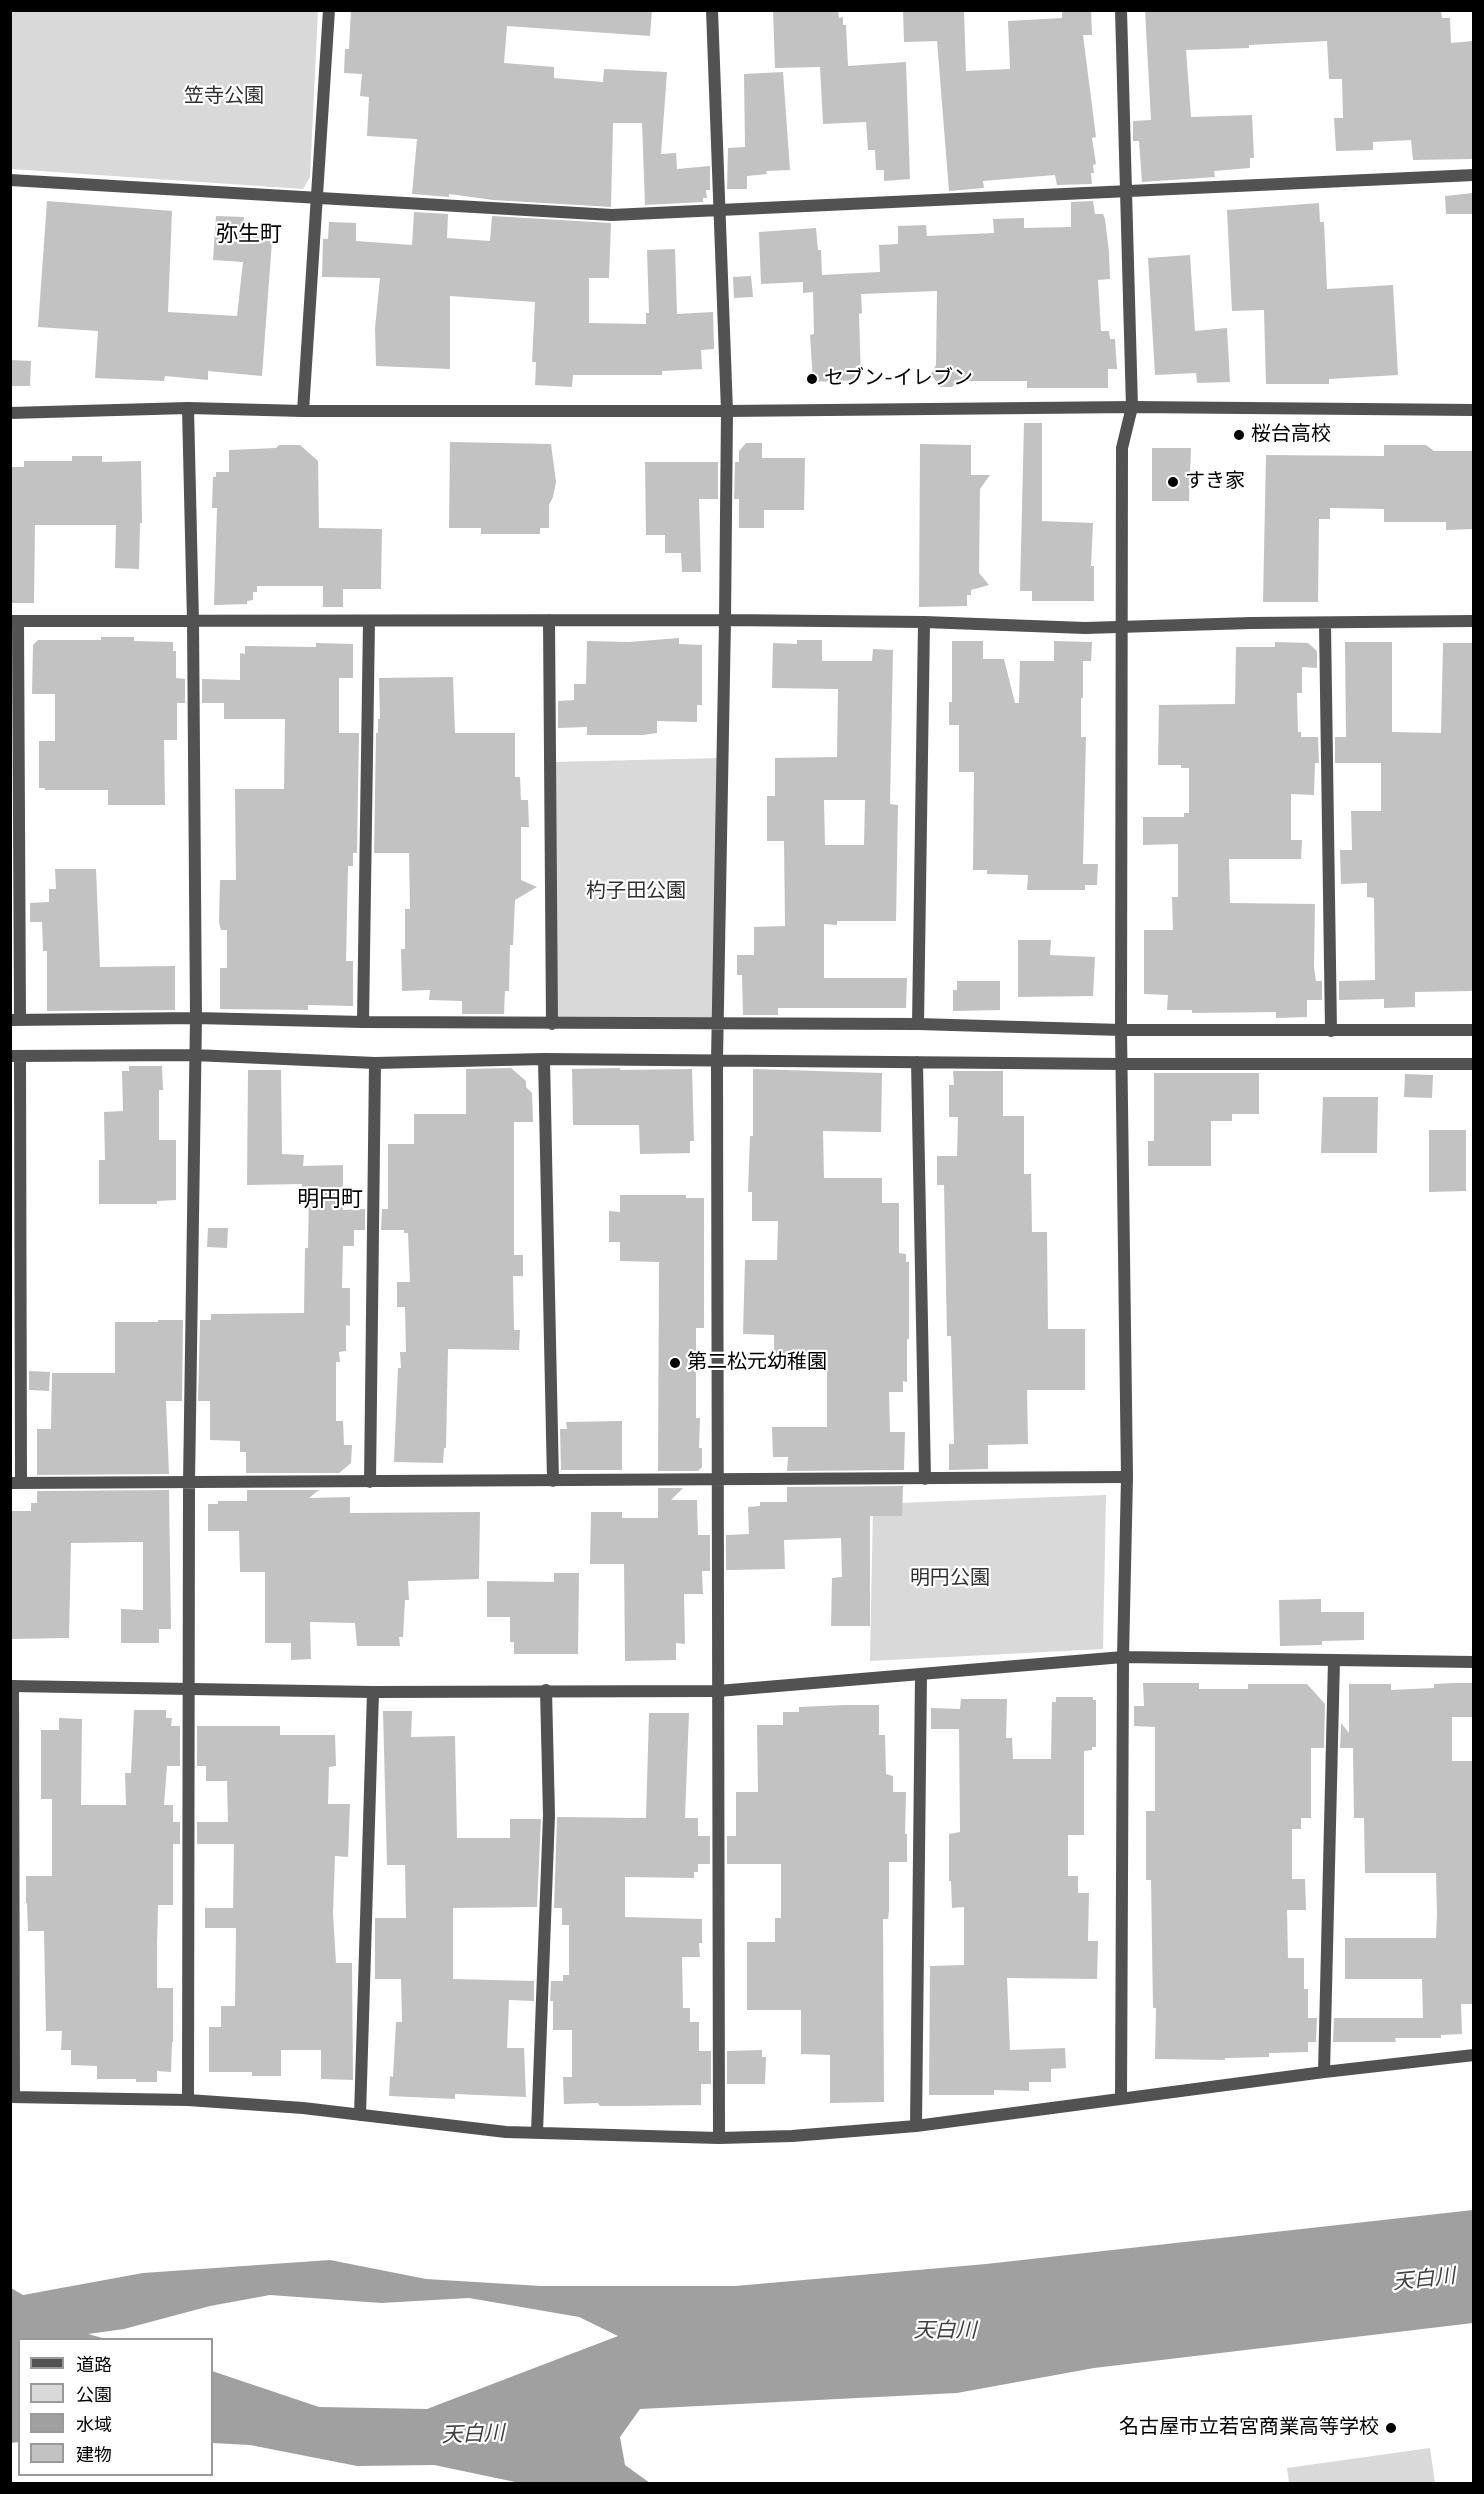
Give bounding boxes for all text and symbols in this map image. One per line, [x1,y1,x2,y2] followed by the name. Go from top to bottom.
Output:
[184,85,264,109] park label: 笠寺公園
[216,222,282,248] district label: 弥生町
[824,367,973,391] place label: セブン-イレブン
[805,372,819,386] marker: セブン-イレブン
[1251,423,1331,447] place label: 桜台高校
[1232,428,1246,442] marker: 桜台高校
[1185,470,1245,494] place label: すき家
[1166,475,1180,489] marker: すき家
[586,880,686,904] park label: 杓子田公園
[297,1187,363,1213] district label: 明円町
[687,1351,827,1375] place label: 第二松元幼稚園
[668,1356,682,1370] marker: 第二松元幼稚園
[910,1567,990,1591] park label: 明円公園
[1391,2264,1457,2296] water label: 天白川
[914,2318,976,2344] water label: 天白川
[18,2338,213,2476] legend
[76,2353,112,2376] text: 道路
[76,2383,112,2406] text: 公園
[76,2413,112,2436] text: 水域
[1119,2416,1379,2440] place label: 名古屋市立若宮商業高等学校
[441,2421,505,2449] water label: 天白川
[1384,2421,1398,2435] marker: 名古屋市立若宮商業高等学校
[76,2443,112,2466] text: 建物

